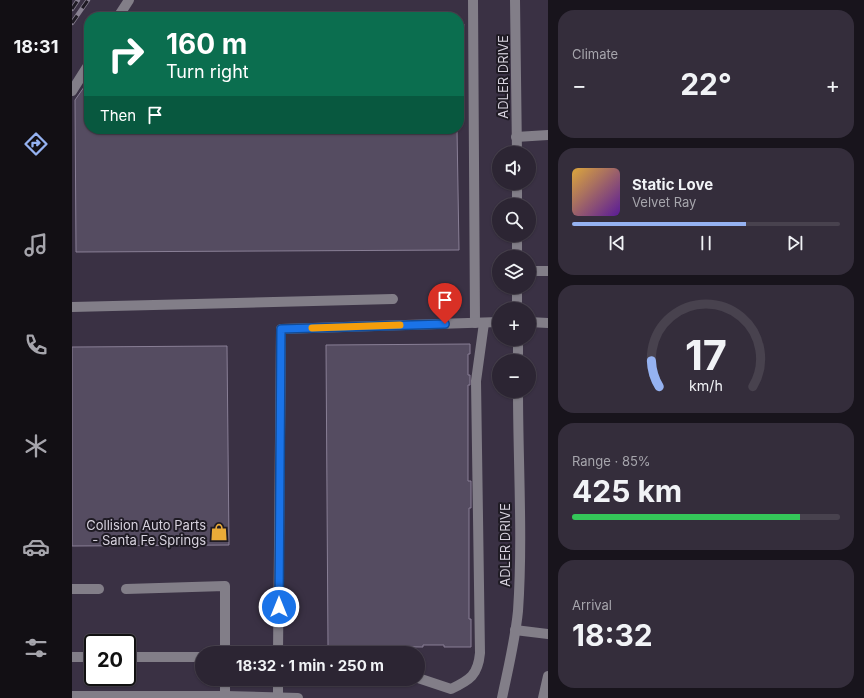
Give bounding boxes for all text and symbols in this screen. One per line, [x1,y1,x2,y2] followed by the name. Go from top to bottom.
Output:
[166,27,247,61] text: 160 m
[100,28,152,80] icon: right
[495,35,511,119] street label: ADLER DRIVE
[14,36,58,57] text: 18:31
[572,46,618,62] text: Climate
[166,61,249,82] text: Turn right
[680,66,732,102] text: 22°
[572,72,587,98] text: −
[825,72,840,98] text: +
[144,104,166,126] icon: arrive
[100,106,136,125] text: Then
[22,130,50,158] icon: directions
[492,146,536,398] map controls
[492,146,536,190] button: sound
[632,175,713,194] text: Static Love
[632,194,696,210] text: Velvet Ray
[492,198,536,242] button: search
[22,231,50,259] icon: music
[606,232,628,254] icon: previous
[695,232,717,254] icon: pause
[784,232,806,254] icon: next
[492,250,536,294] button: layers
[428,283,462,324] pin
[434,289,456,311] icon: arrive
[492,302,536,346] button: +
[685,330,727,380] text: 17
[22,331,50,359] icon: phone
[492,354,536,398] button: −
[689,377,723,394] text: km/h
[22,432,50,460] icon: climate
[572,453,651,469] text: Range · 85%
[572,473,682,509] text: 425 km
[497,503,513,587] street label: ADLER DRIVE
[86,517,206,548] place label: Collision Auto Parts - Santa Fe Springs
[209,522,229,542] shop icon: Collision Auto Parts - Santa Fe Springs
[22,533,50,561] icon: car
[258,586,300,628] position arrow
[572,597,612,613] text: Arrival
[572,617,653,653] text: 18:32
[22,634,50,662] icon: filters
[84,634,136,686] speed limit sign: 20
[236,656,384,675] text: 18:32 · 1 min · 250 m

